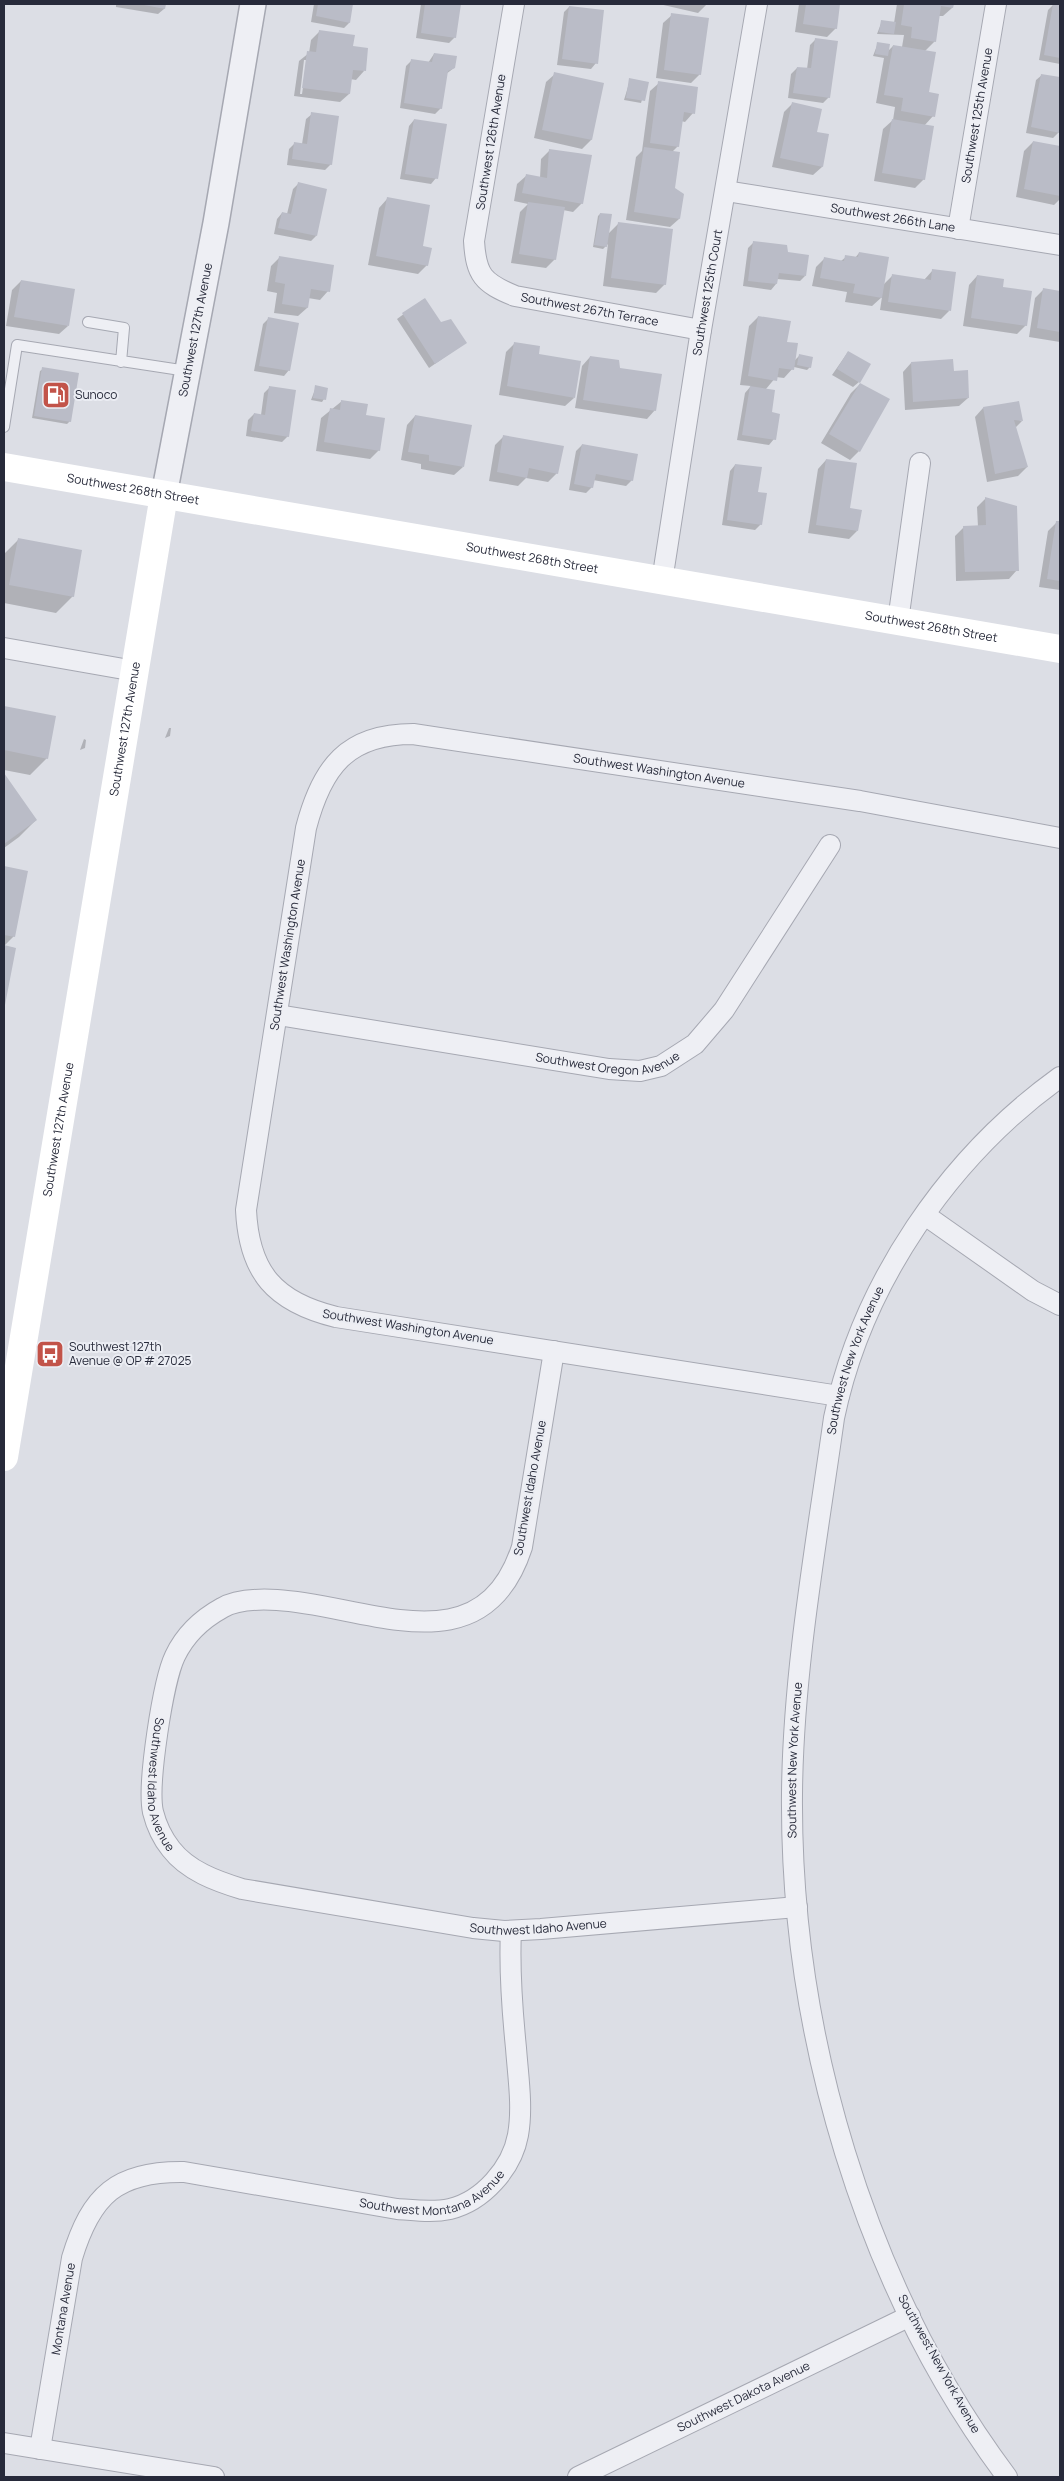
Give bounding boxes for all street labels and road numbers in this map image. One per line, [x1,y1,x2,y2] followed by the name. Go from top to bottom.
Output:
[957,47,996,185] street label: Southwest 125th Avenue
[471,73,510,211] street label: Southwest 126th Avenue
[829,199,957,236] street label: Southwest 266th Lane
[688,228,726,357] street label: Southwest 125th Court
[174,261,216,398] street label: Southwest 127th Avenue
[519,288,660,330] street label: Southwest 267th Terrace
[66,469,201,509] street label: Southwest 268th Street
[465,538,600,577] street label: Southwest 268th Street
[864,607,999,646] street label: Southwest 268th Street
[105,660,144,797] street label: Southwest 127th Avenue
[572,749,746,792] street label: Southwest Washington Avenue
[265,858,309,1032] street label: Southwest Washington Avenue
[534,1047,683,1079] street label: Southwest Oregon Avenue
[38,1061,78,1198] street label: Southwest 127th Avenue
[823,1283,888,1436] street label: Southwest New York Avenue
[321,1305,495,1348] street label: Southwest Washington Avenue
[509,1419,550,1557] street label: Southwest Idaho Avenue
[783,1681,806,1839] street label: Southwest New York Avenue
[144,1716,179,1855] street label: Southwest Idaho Avenue
[469,1914,607,1939] street label: Southwest Idaho Avenue
[358,2166,508,2219] street label: Southwest Montana Avenue
[47,2262,79,2356] street label: Montana Avenue
[894,2291,985,2436] street label: Southwest New York Avenue
[674,2357,813,2436] street label: Southwest Dakota Avenue

